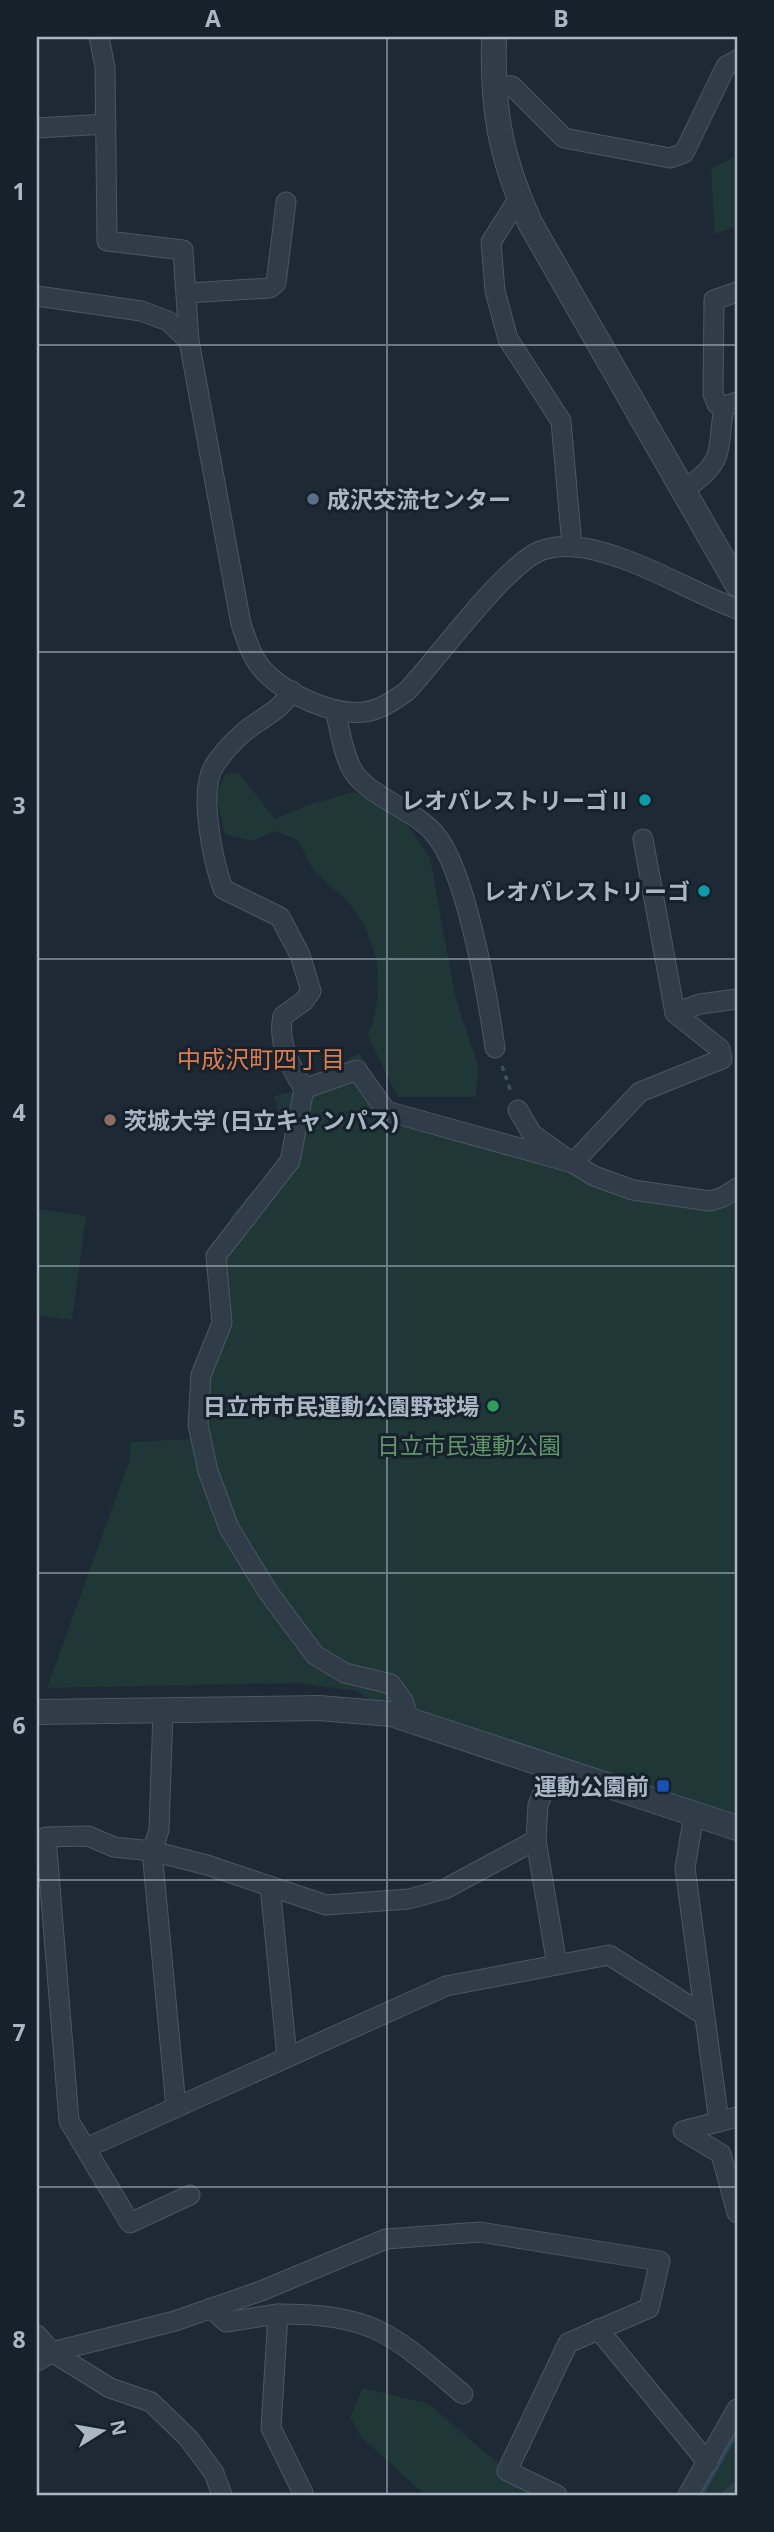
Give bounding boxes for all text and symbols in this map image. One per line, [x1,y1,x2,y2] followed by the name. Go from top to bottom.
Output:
[205,2,221,34] text: A
[553,2,569,34] text: B
[12,175,26,207] text: 1
[12,482,26,514] text: 2
[327,483,511,515] place label: 成沢交流センター
[305,491,321,507] marker: 成沢交流センター
[401,784,631,816] place label: レオパレストリーゴⅡ
[12,789,26,821] text: 3
[637,792,653,808] marker: レオパレストリーゴⅡ
[483,875,690,907] place label: レオパレストリーゴ
[696,883,712,899] marker: レオパレストリーゴ
[177,1042,345,1075] district label: 中成沢町四丁目
[12,1096,26,1128] text: 4
[124,1104,399,1136] place label: 茨城大学 (日立キャンパス)
[102,1112,118,1128] marker: 茨城大学 (日立キャンパス)
[203,1390,479,1422] place label: 日立市市民運動公園野球場
[485,1398,501,1414] marker: 日立市市民運動公園野球場
[12,1402,26,1434] text: 5
[377,1429,561,1461] park label: 日立市民運動公園
[12,1709,26,1741] text: 6
[534,1770,649,1802] place label: 運動公園前
[655,1778,671,1794] marker: 運動公園前
[12,2016,26,2048] text: 7
[12,2323,26,2355] text: 8
[66,2396,136,2466] north arrow
[104,2418,133,2438] text: N

